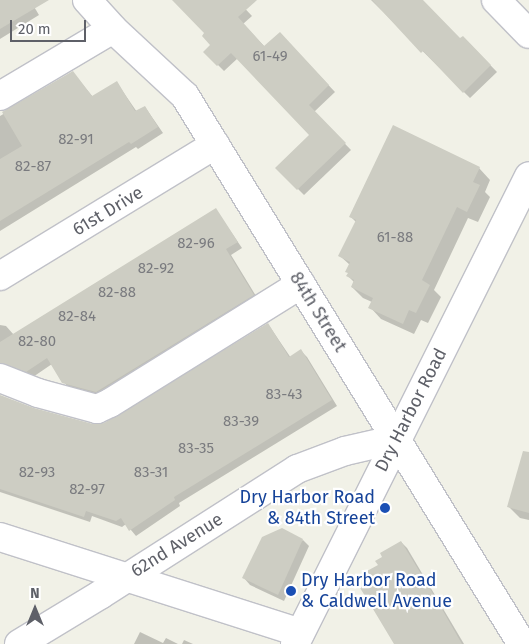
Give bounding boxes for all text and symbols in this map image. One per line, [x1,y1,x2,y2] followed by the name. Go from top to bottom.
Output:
[12,10,89,42] scale bar
[18,20,51,38] text: 20 m
[252,48,288,66] house number: 61-49
[58,131,94,149] house number: 82-91
[15,158,51,176] house number: 82-87
[69,182,147,240] street label: 61st Drive
[377,229,413,247] house number: 61-88
[177,235,215,253] house number: 82-96
[138,260,174,278] house number: 82-92
[285,268,351,356] street label: 84th Street
[98,284,136,302] house number: 82-88
[58,308,96,326] house number: 82-84
[18,333,56,351] house number: 82-80
[371,345,451,475] street label: Dry Harbor Road
[266,386,302,404] house number: 83-43
[223,413,259,431] house number: 83-39
[178,440,214,458] house number: 83-35
[19,464,55,482] house number: 82-93
[134,464,168,482] house number: 83-31
[69,481,105,499] house number: 82-97
[239,487,375,530] place label: Dry Harbor Road & 84th Street
[379,502,391,514] marker: Dry Harbor Road & 84th Street
[127,508,227,582] street label: 62nd Avenue
[301,570,452,612] place label: Dry Harbor Road & Caldwell Avenue
[10,584,60,634] north arrow
[30,585,40,602] text: N
[285,585,297,597] marker: Dry Harbor Road & Caldwell Avenue

